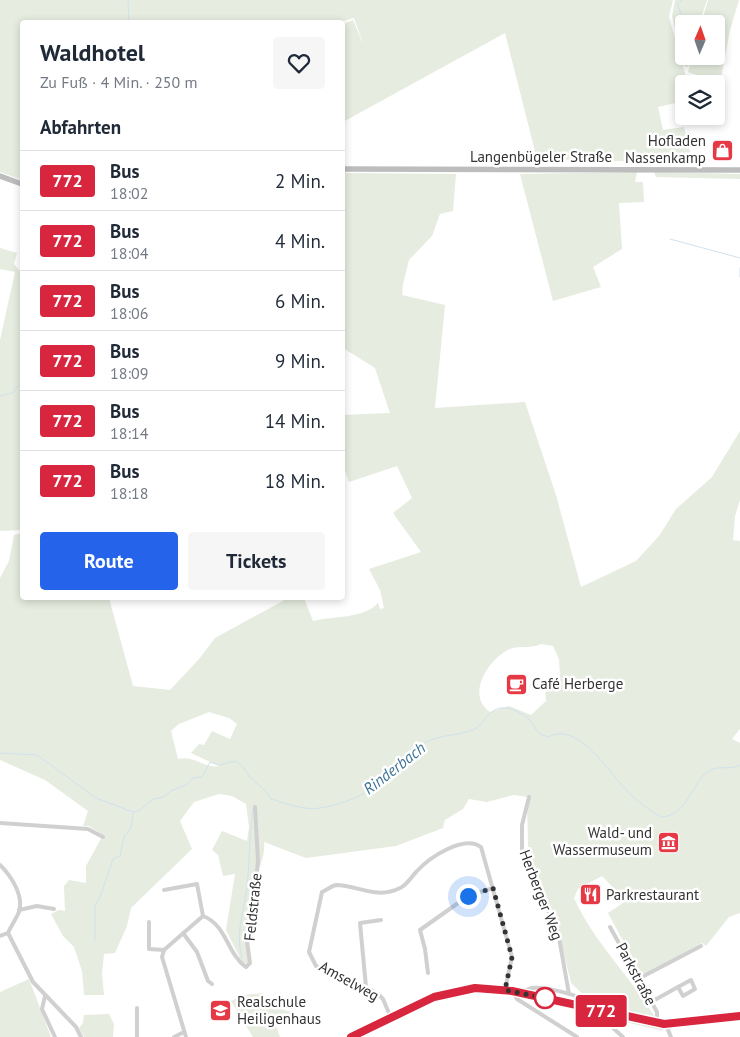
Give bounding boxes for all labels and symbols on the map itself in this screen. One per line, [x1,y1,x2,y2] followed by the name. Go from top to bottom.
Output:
[675,15,725,65] north arrow
[625,131,706,167] place label: Hofladen Nassenkamp
[710,138,734,162] shop icon: Hofladen Nassenkamp
[470,147,612,166] street label: Langenbügeler Straße
[504,672,528,696] cafe icon: Café Herberge
[532,674,623,693] place label: Café Herberge
[359,738,429,798] water label: Rinderbach
[553,823,652,859] place label: Wald- und Wassermuseum
[656,830,680,854] museum icon: Wald- und Wassermuseum
[515,847,567,943] street label: Herberger Weg
[239,872,266,942] street label: Feldstraße
[578,883,602,907] restaurant icon: Parkrestaurant
[456,884,481,909] your location
[606,885,699,904] place label: Parkrestaurant
[612,939,661,1008] street label: Parkstraße
[316,956,383,1005] street label: Amselweg
[534,987,556,1009] unlabelled marker
[237,992,321,1028] place label: Realschule Heiligenhaus
[572,995,630,1027] line badge: 772
[209,999,233,1023] school or university icon: Realschule Heiligenhaus

